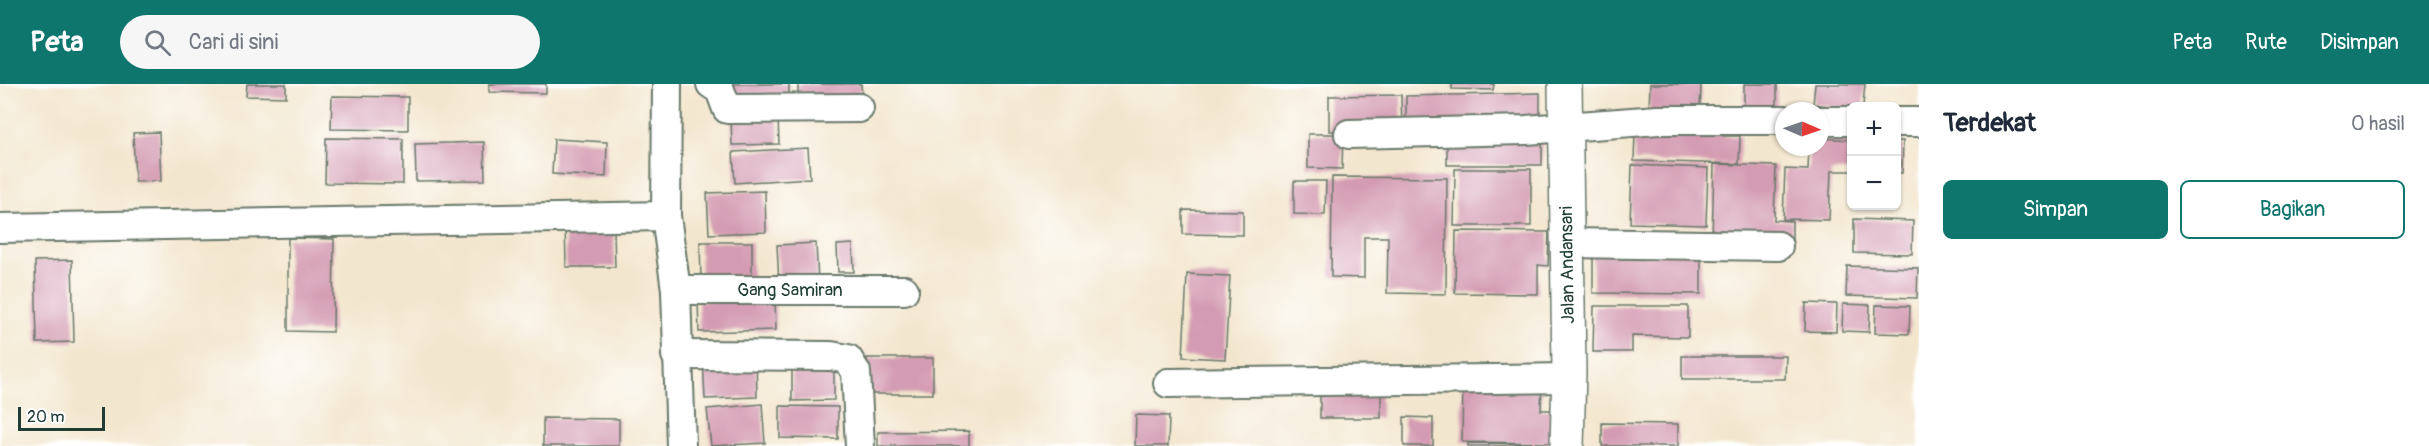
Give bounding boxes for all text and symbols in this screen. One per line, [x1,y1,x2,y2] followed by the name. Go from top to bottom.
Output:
[120,15,540,69] search box
[30,25,84,60] text: Peta
[141,26,174,59] icon: search
[189,28,278,56] text: Cari di sini
[2172,29,2212,56] text: Peta
[2245,29,2287,56] text: Rute
[2320,29,2399,56] text: Disimpan
[1775,102,1829,156] north arrow
[1847,102,1901,210] map controls
[1847,102,1901,156] button: +
[1943,107,2036,139] text: Terdekat
[2351,111,2405,136] text: 0 hasil
[1847,156,1901,210] button: −
[1943,180,2168,239] button: Simpan
[2180,180,2405,239] button: Bagikan
[1555,206,1580,324] street label: Jalan Andansari
[737,279,843,302] street label: Gang Samiran
[18,404,105,432] scale bar
[27,407,65,427] text: 20 m

